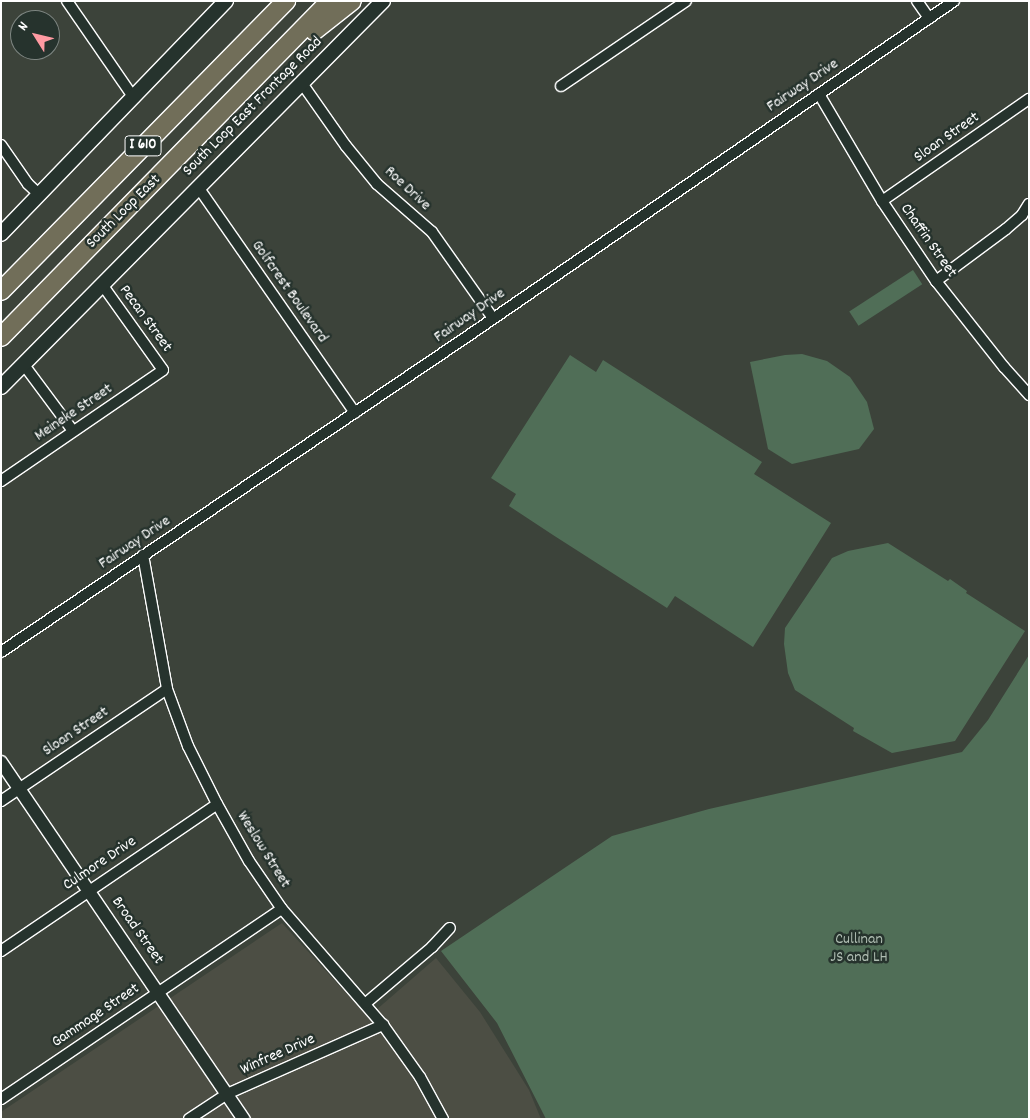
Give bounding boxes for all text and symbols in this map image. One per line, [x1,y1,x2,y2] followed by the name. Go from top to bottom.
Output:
[10,10,60,60] north arrow
[14,18,34,35] text: N
[179,33,327,181] street label: South Loop East Frontage Road
[764,55,842,117] street label: Fairway Drive
[911,109,983,167] street label: Sloan Street
[124,134,162,158] road number: I 610
[380,163,434,215] street label: Roe Drive
[83,171,165,253] street label: South Loop East
[895,200,961,282] street label: Chaffin Street
[247,237,331,347] street label: Golfcrest Boulevard
[114,282,176,356] street label: Pecan Street
[431,285,509,347] street label: Fairway Drive
[31,380,117,446] street label: Meineke Street
[96,512,174,574] street label: Fairway Drive
[39,703,113,761] street label: Sloan Street
[232,808,294,892] street label: Weslow Street
[60,833,140,895] street label: Culmore Drive
[107,893,167,969] street label: Broad Street
[830,930,888,968] park label: Cullinan JS and LH
[48,980,144,1052] street label: Gammage Street
[238,1030,318,1080] street label: Winfree Drive

